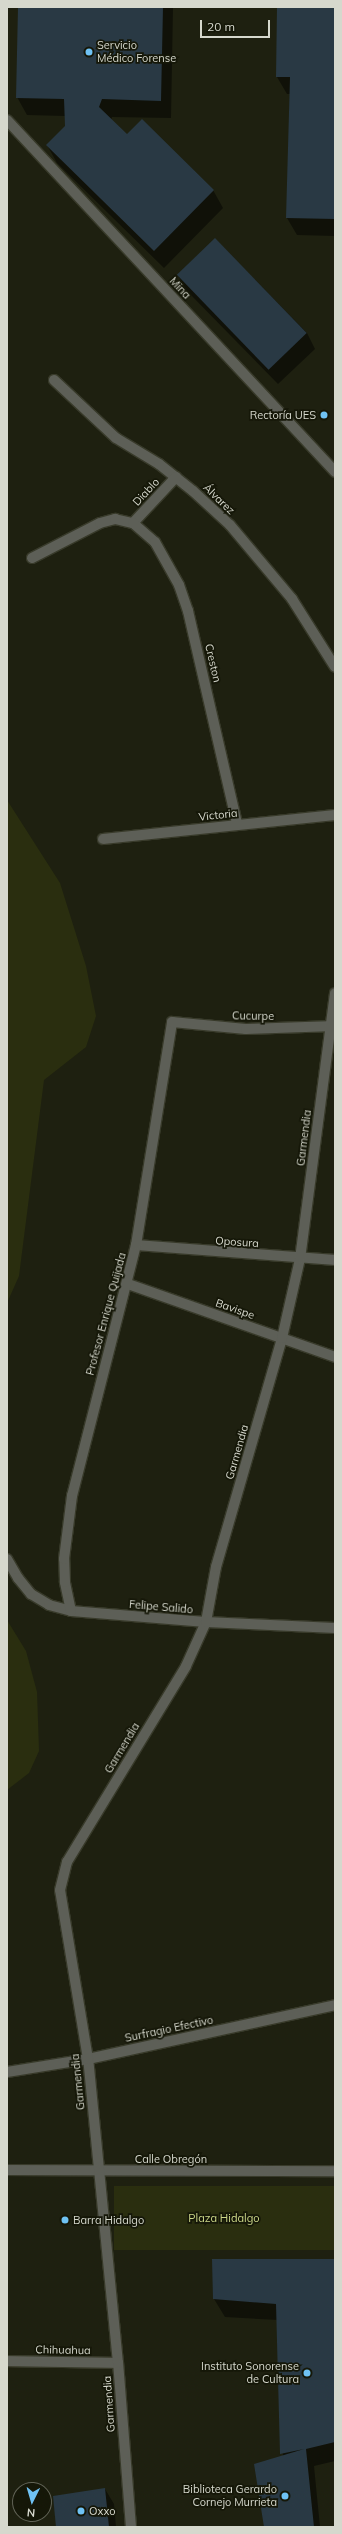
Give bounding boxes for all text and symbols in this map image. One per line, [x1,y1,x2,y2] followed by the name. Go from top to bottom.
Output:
[202,12,272,38] scale bar
[207,19,235,34] text: 20 m
[97,39,176,65] place label: Servicio Médico Forense
[84,47,94,57] marker: Servicio Médico Forense
[167,274,193,302] street label: Mina
[250,408,316,422] place label: Rectoría UES
[319,410,329,420] marker: Rectoría UES
[130,475,162,509] street label: Diablo
[201,481,237,517] street label: Álvarez
[202,642,224,684] street label: Creston
[198,806,238,824] street label: Victoria
[232,1009,274,1023] street label: Cucurpe
[294,1109,314,1167] street label: Garmendia
[215,1234,259,1250] street label: Oposura
[83,1251,129,1377] street label: Profesor Enrique Quijada
[214,1296,256,1322] street label: Bavispe
[223,1423,251,1481] street label: Garmendia
[128,1598,194,1616] street label: Felipe Salido
[102,1720,142,1776] street label: Garmendia
[124,2013,214,2045] street label: Surfragio Efectivo
[68,2053,88,2111] street label: Garmendia
[135,2152,207,2166] street label: Calle Obregón
[188,2211,260,2225] park label: Plaza Hidalgo
[73,2213,144,2227] place label: Barra Hidalgo
[60,2215,70,2225] marker: Barra Hidalgo
[35,2343,91,2357] street label: Chihuahua
[201,2360,299,2386] place label: Instituto Sonorense de Cultura
[302,2368,312,2378] marker: Instituto Sonorense de Cultura
[100,2375,118,2433] street label: Garmendia
[12,2482,52,2522] north arrow
[183,2483,277,2509] place label: Biblioteca Gerardo Cornejo Murrieta
[280,2491,290,2501] marker: Biblioteca Gerardo Cornejo Murrieta
[89,2504,115,2518] place label: Oxxo
[26,2506,36,2520] text: N
[76,2506,86,2516] marker: Oxxo

